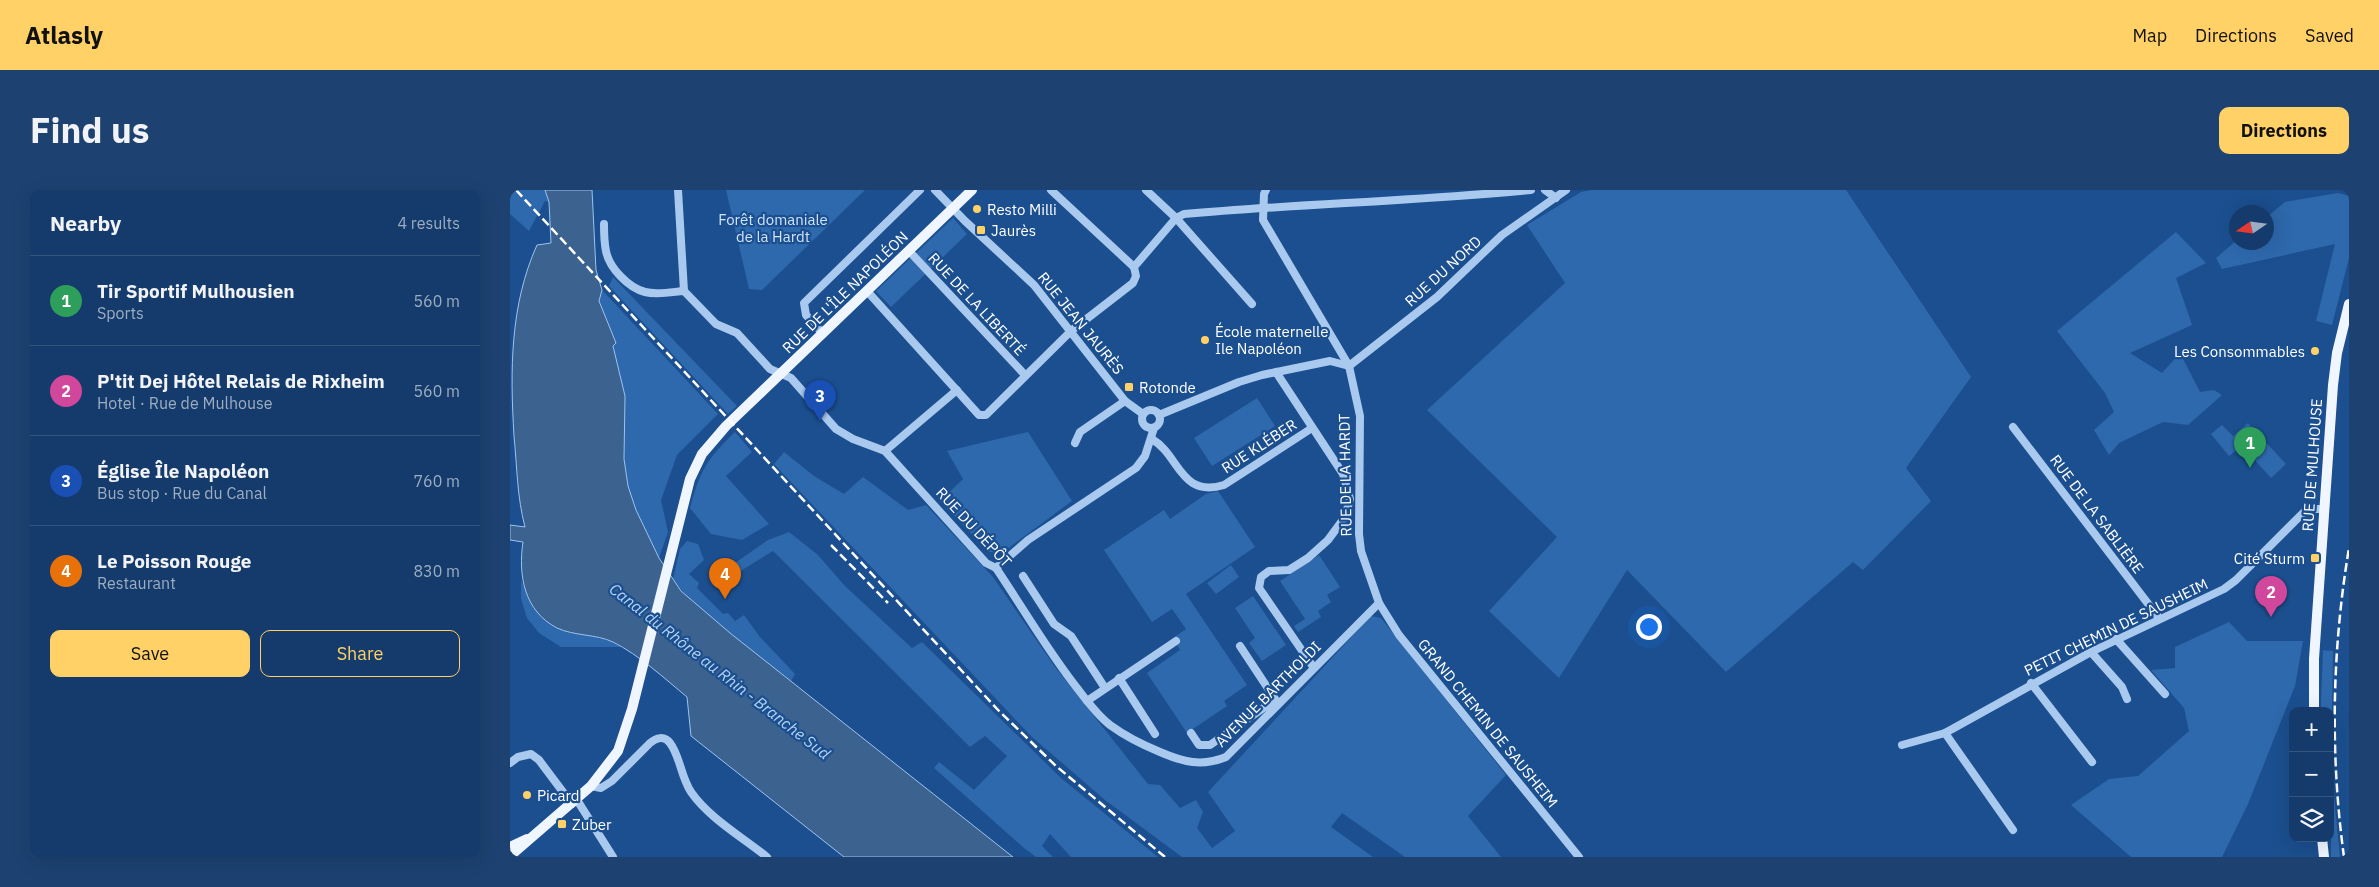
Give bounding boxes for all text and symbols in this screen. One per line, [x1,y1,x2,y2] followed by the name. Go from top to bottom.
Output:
[25,19,103,51] text: Atlasly
[2132,24,2167,47] text: Map
[2195,24,2277,47] text: Directions
[2305,24,2354,47] text: Saved
[30,107,149,153] text: Find us
[2219,107,2349,154] button: Directions
[987,200,1057,219] place label: Resto Milli
[971,203,983,215] marker: Resto Milli
[2229,205,2274,250] north arrow
[50,209,121,237] text: Nearby
[718,210,828,246] park label: Forêt domaniale de la Hardt
[397,213,460,233] text: 4 results
[991,221,1036,240] place label: Jaurès
[975,224,987,236] marker: Jaurès
[778,227,912,357] street label: RUE DE L'ÎLE NAPOLÉON
[1401,232,1485,310] street label: RUE DU NORD
[924,249,1030,359] street label: RUE DE LA LIBERTÉ
[1034,268,1128,378] street label: RUE JEAN JAURÈS
[97,279,295,303] text: Tir Sportif Mulhousien
[61,291,71,311] text: 1
[413,291,460,311] text: 560 m
[97,303,144,323] text: Sports
[1215,322,1328,358] place label: École maternelle Ile Napoléon
[1199,334,1211,346] marker: École maternelle Ile Napoléon
[2174,342,2305,361] place label: Les Consommables
[2309,345,2321,357] marker: Les Consommables
[97,369,385,393] text: P'tit Dej Hôtel Relais de Rixheim
[1139,378,1196,397] place label: Rotonde
[804,380,836,421] pin: 3
[61,381,71,401] text: 2
[413,381,460,401] text: 560 m
[1123,381,1135,393] marker: Rotonde
[97,393,273,413] text: Hotel · Rue de Mulhouse
[2298,398,2326,532] street label: RUE DE MULHOUSE
[1334,413,1356,537] street label: RUE DE LA HARDT
[1218,415,1300,477] street label: RUE KLÉBER
[2234,427,2266,468] pin: 1
[2046,451,2148,577] street label: RUE DE LA SABLIÈRE
[97,459,269,483] text: Église Île Napoléon
[61,471,71,491] text: 3
[413,471,460,491] text: 760 m
[97,483,267,503] text: Bus stop · Rue du Canal
[932,483,1016,571] street label: RUE DU DÉPÔT
[97,549,251,573] text: Le Poisson Rouge
[2234,549,2305,568] place label: Cité Sturm
[2309,552,2321,564] marker: Cité Sturm
[709,558,741,599] pin: 4
[61,561,71,581] text: 4
[413,561,460,581] text: 830 m
[97,573,176,593] text: Restaurant
[2021,574,2211,680] street label: PETIT CHEMIN DE SAUSHEIM
[2255,576,2287,617] pin: 2
[606,579,835,764] water label: Canal du Rhône au Rhin - Branche Sud
[1636,614,1662,640] your location
[50,630,250,677] button: Save
[260,630,460,677] button: Share
[1414,635,1562,811] street label: GRAND CHEMIN DE SAUSHEIM
[1211,637,1325,751] street label: AVENUE BARTHOLDI
[2289,707,2334,842] map controls
[2289,707,2334,752] button: +
[2289,752,2334,797] button: −
[537,786,580,805] place label: Picard
[521,789,533,801] marker: Picard
[2289,797,2334,842] button: layers
[572,815,612,834] place label: Zuber
[556,818,568,830] marker: Zuber

